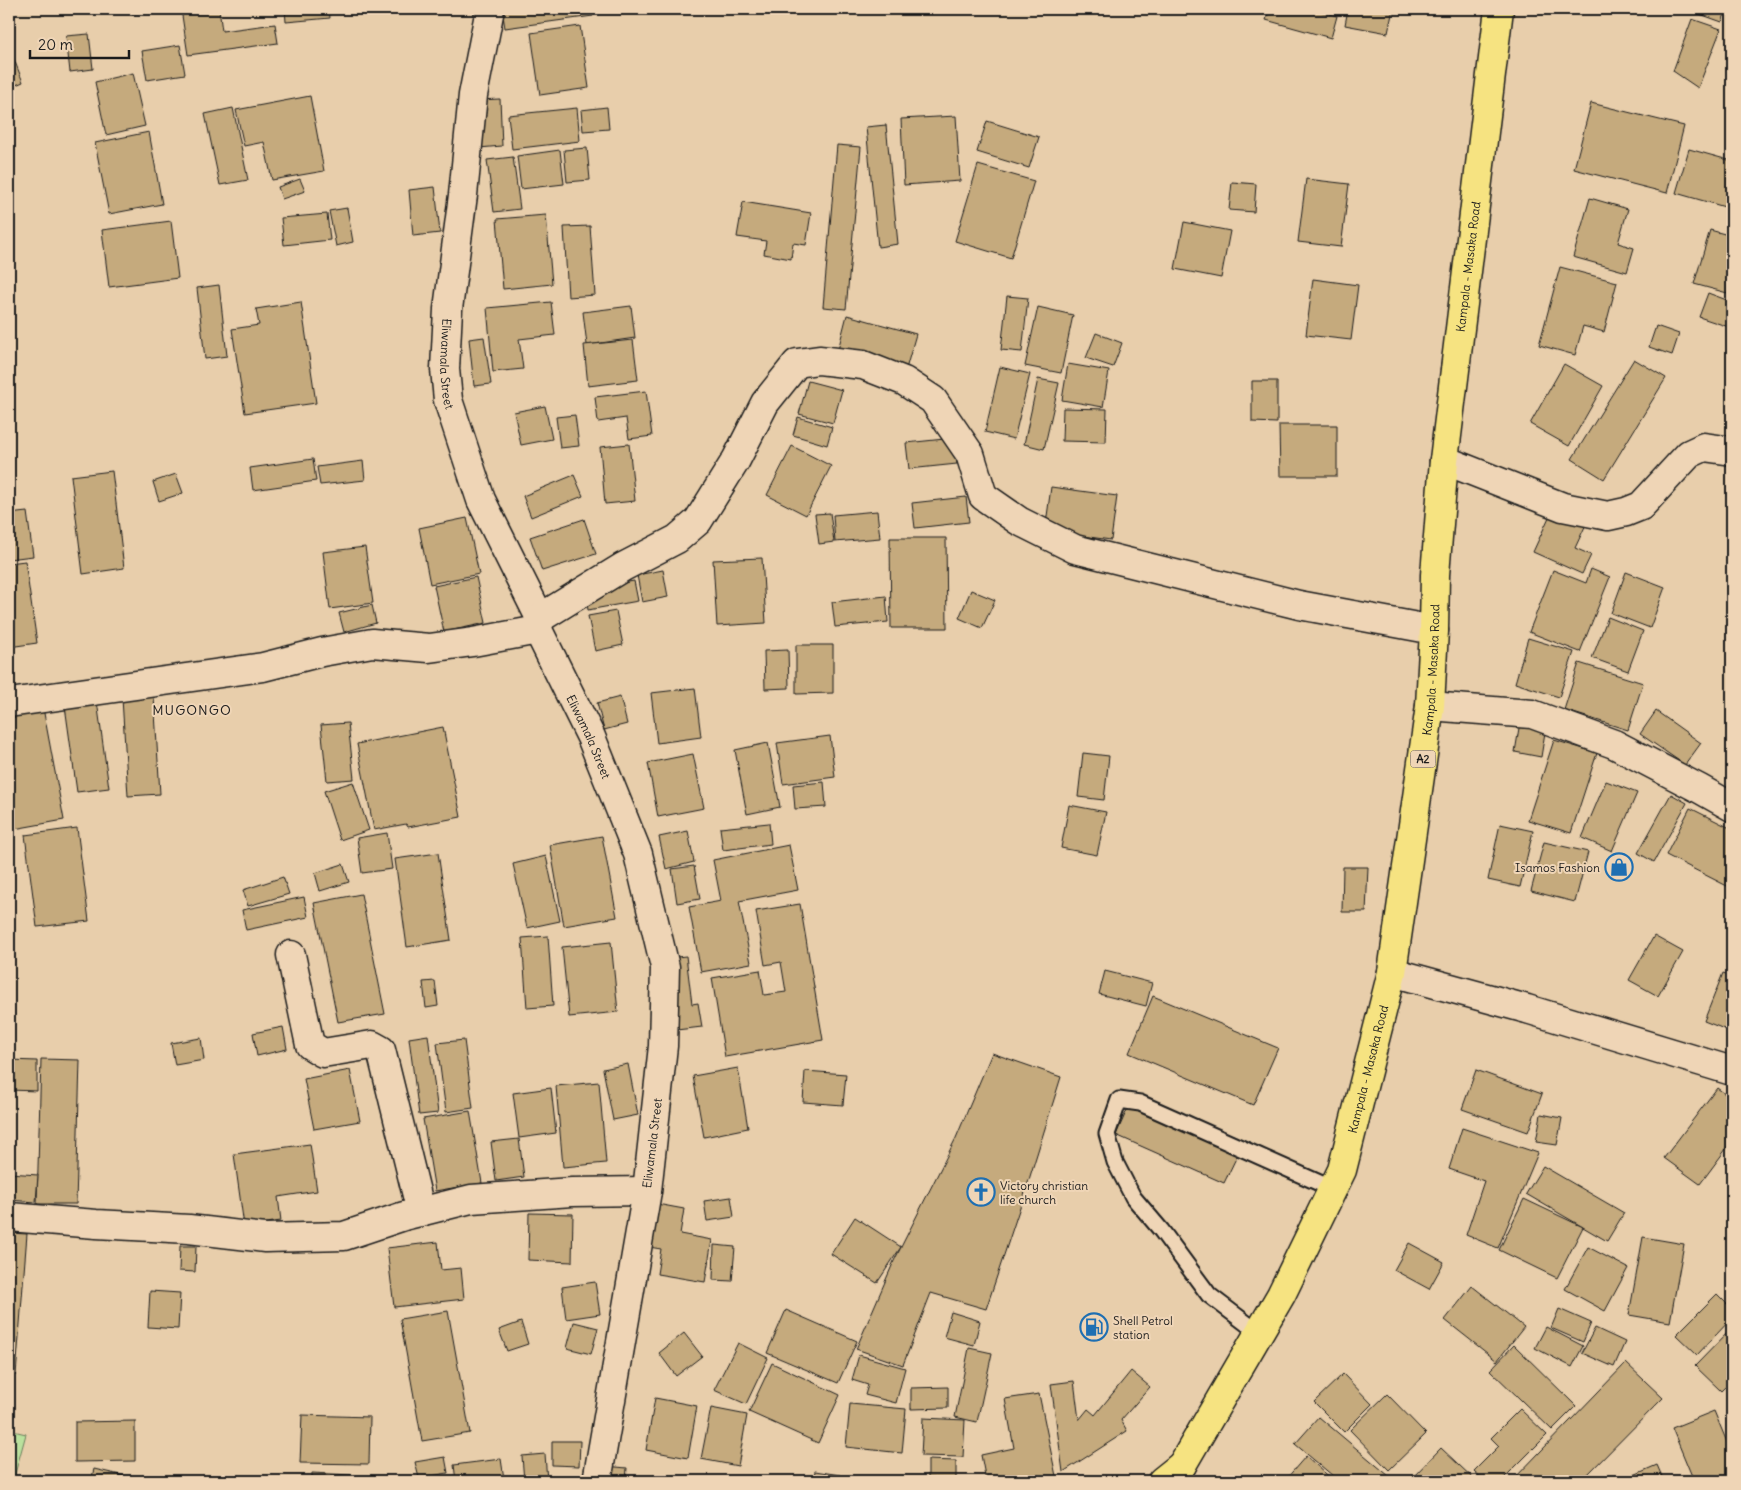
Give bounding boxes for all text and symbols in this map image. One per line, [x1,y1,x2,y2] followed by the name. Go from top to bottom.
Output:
[30,28,129,60] scale bar
[38,35,73,54] text: 20 m
[1452,200,1483,333] street label: Kampala - Masaka Road
[437,318,458,411] street label: Eliwamala Street
[1418,604,1442,736] street label: Kampala - Masaka Road
[564,692,614,781] street label: Eliwamala Street
[152,701,232,719] district label: MUGONGO
[1410,751,1436,768] road number: A2
[1604,852,1634,882] shop icon: Isamos Fashion
[1515,860,1600,875] place label: Isamos Fashion
[1344,1003,1391,1135] street label: Kampala - Masaka Road
[639,1097,665,1189] street label: Eliwamala Street
[966,1177,996,1207] church icon: Victory christian life church
[1000,1178,1088,1207] place label: Victory christian life church
[1079,1312,1109,1342] fuel station icon: Shell Petrol station
[1113,1313,1173,1342] place label: Shell Petrol station

